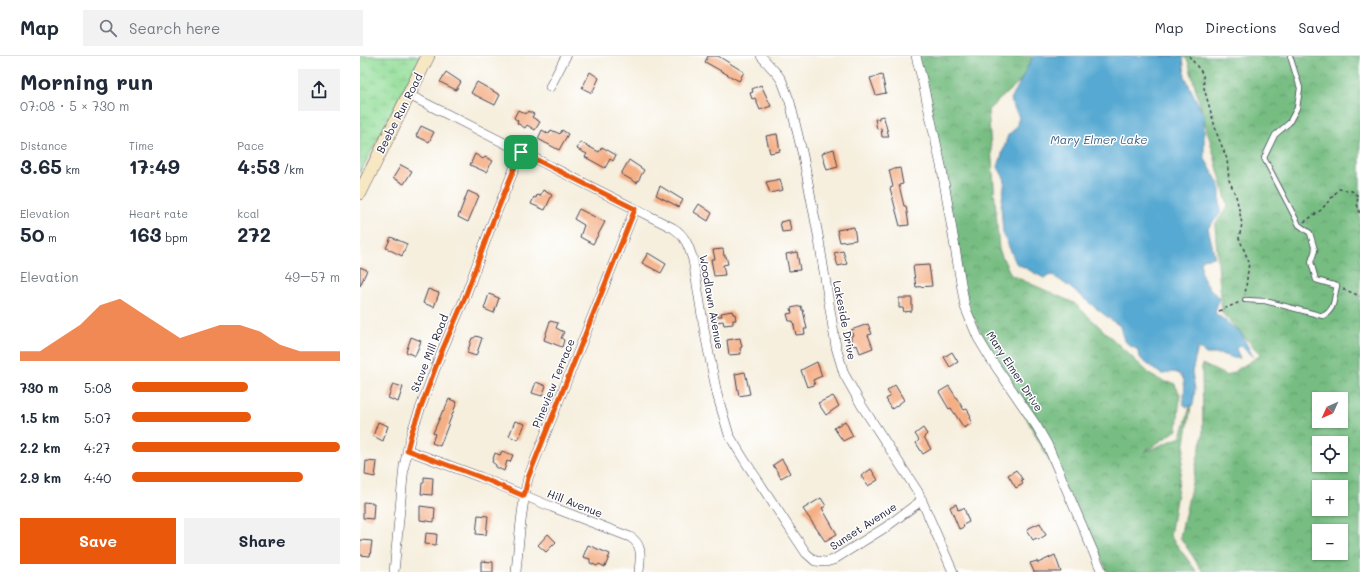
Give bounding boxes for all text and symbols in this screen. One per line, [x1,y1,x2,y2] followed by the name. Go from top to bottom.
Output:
[83,10,363,46] search box
[20,15,59,40] text: Map
[97,17,119,39] icon: search
[129,18,220,38] text: Search here
[1155,18,1183,37] text: Map
[1205,18,1276,37] text: Directions
[1298,18,1340,37] text: Saved
[20,67,153,96] text: Morning run
[298,69,340,111] button: share
[372,70,426,156] street label: Beebe Run Road
[20,97,129,114] text: 07:08 · 5 × 730 m
[1050,131,1148,147] water label: Mary Elmer Lake
[504,135,538,169] pin
[20,138,67,153] text: Distance
[129,138,154,153] text: Time
[237,138,264,153] text: Pace
[510,141,532,163] icon: arrive
[20,153,62,179] text: 3.65
[129,153,180,179] text: 17:49
[237,153,280,179] text: 4:53
[62,162,80,177] text: km
[280,162,304,177] text: /km
[20,206,69,221] text: Elevation
[129,206,188,221] text: Heart rate
[237,206,259,221] text: kcal
[20,221,45,247] text: 50
[129,221,162,247] text: 163
[237,221,271,247] text: 272
[45,230,57,245] text: m
[162,230,188,245] text: bpm
[696,254,728,351] street label: Woodlawn Avenue
[20,268,78,285] text: Elevation
[285,268,340,285] text: 49–57 m
[830,279,860,361] street label: Lakeside Drive
[407,312,451,394] street label: Stave Mill Road
[983,328,1047,414] street label: Mary Elmer Drive
[528,336,578,430] street label: Pineview Terrace
[20,379,58,396] text: 730 m
[84,379,112,396] text: 5:08
[1312,392,1348,428] north arrow
[1312,392,1348,560] map controls
[20,409,59,426] text: 1.5 km
[84,409,111,426] text: 5:07
[1312,436,1348,472] button: locate
[20,439,61,456] text: 2.2 km
[84,439,110,456] text: 4:27
[20,469,61,486] text: 2.9 km
[84,469,111,486] text: 4:40
[1312,480,1348,516] button: +
[545,486,605,521] street label: Hill Avenue
[827,499,899,553] street label: Sunset Avenue
[20,518,176,564] button: Save
[184,518,340,564] button: Share
[1312,524,1348,560] button: −

